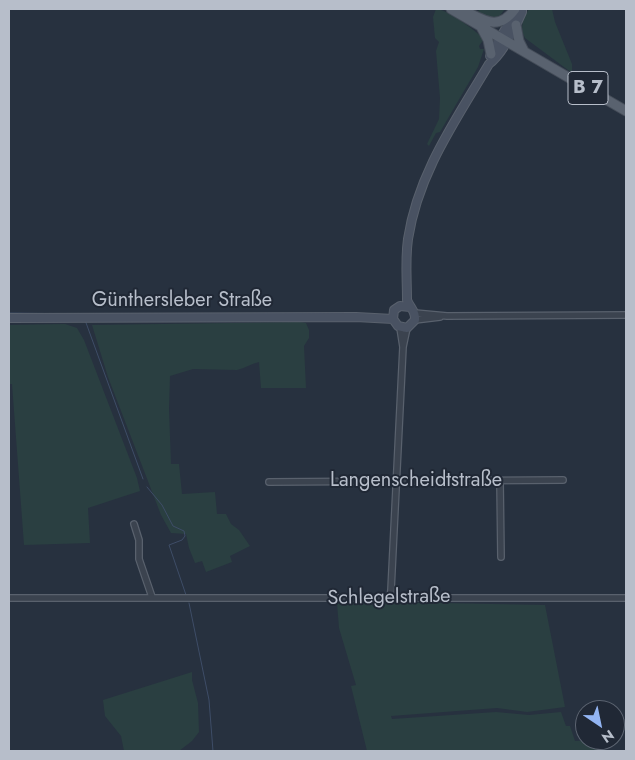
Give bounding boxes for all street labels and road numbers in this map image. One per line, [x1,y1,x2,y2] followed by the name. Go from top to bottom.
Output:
[568,72,608,105] road number: B 7
[92,289,272,313] street label: Günthersleber Straße
[330,469,502,493] street label: Langenscheidtstraße
[327,585,451,611] street label: Schlegelstraße

